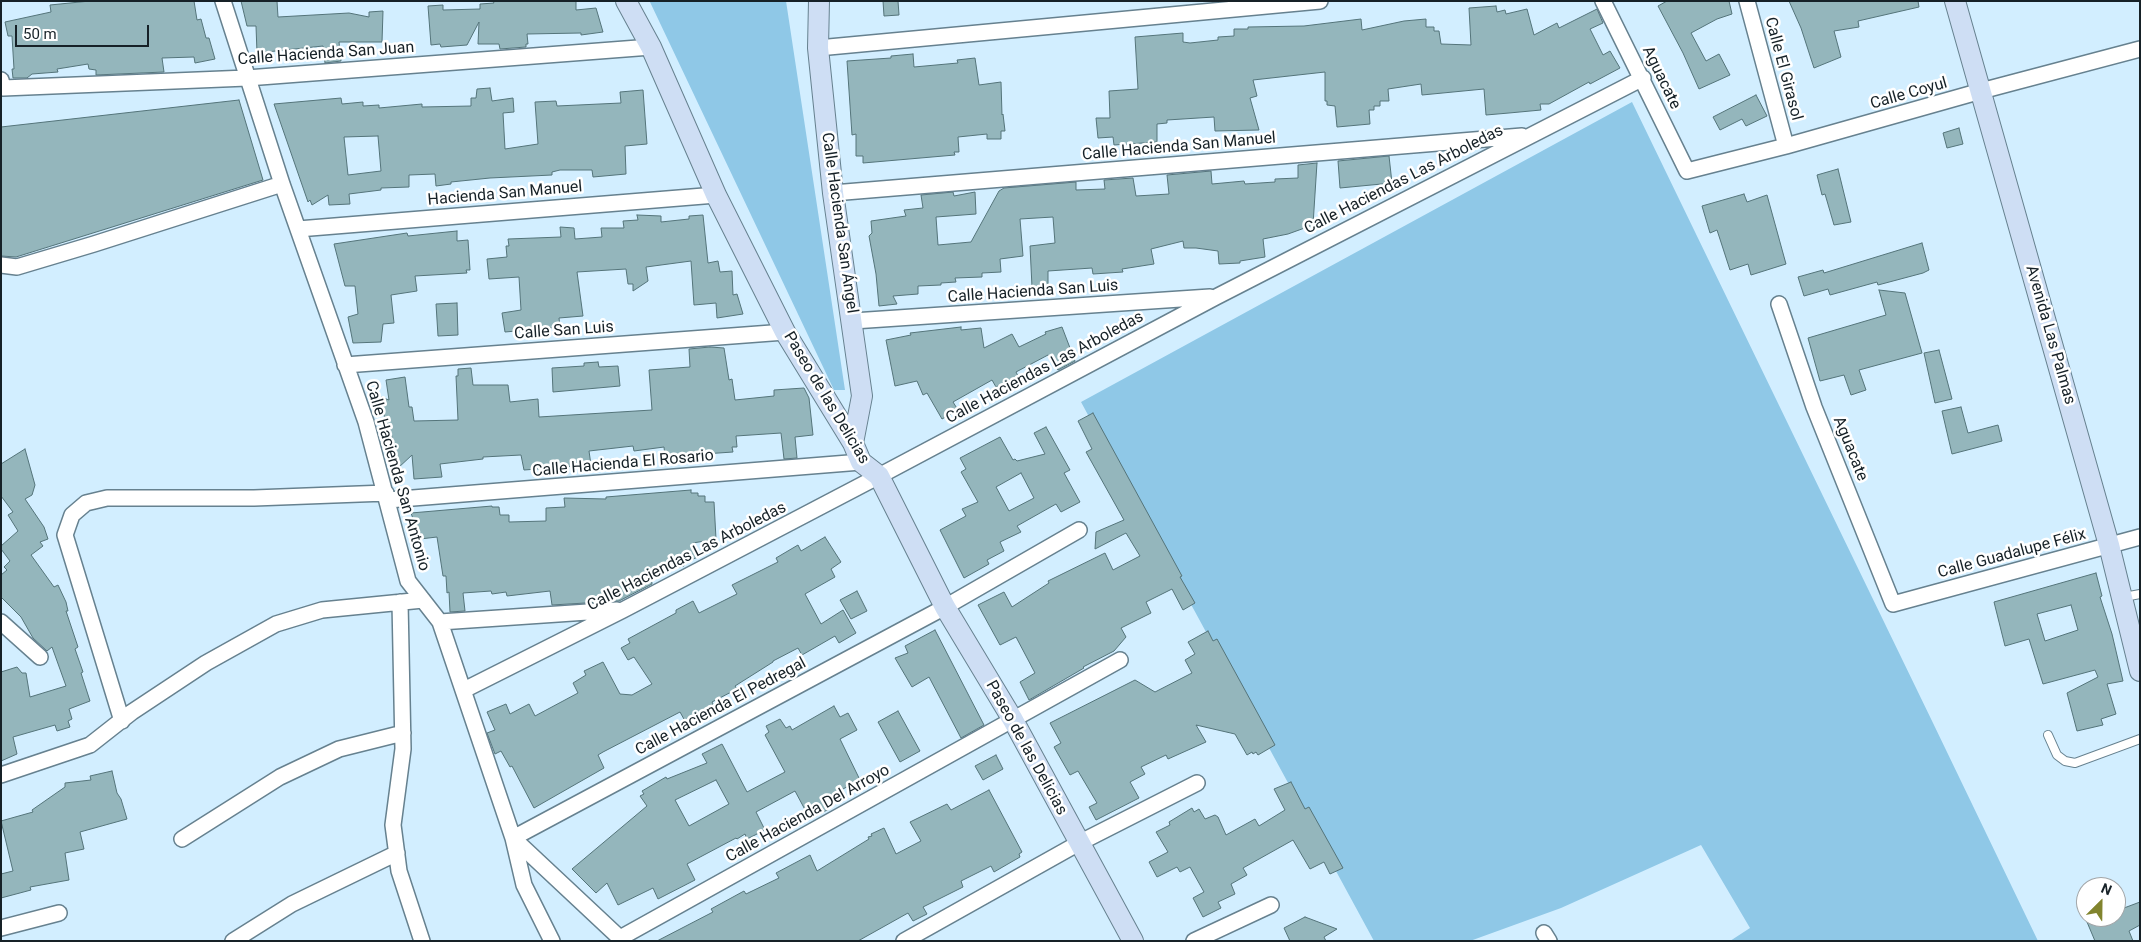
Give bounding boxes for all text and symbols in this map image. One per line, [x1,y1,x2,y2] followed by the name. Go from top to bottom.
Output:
[18,15,151,47] scale bar
[1760,15,1806,123] street label: Calle El Girasol
[23,25,57,43] text: 50 m
[237,38,415,70] street label: Calle Hacienda San Juan
[1638,43,1684,113] street label: Aguacate
[1868,74,1950,114] street label: Calle Coyul
[1301,121,1507,239] street label: Calle Haciendas Las Arboledas
[1081,129,1277,165] street label: Calle Hacienda San Manuel
[817,131,861,315] street label: Calle Hacienda San Ángel
[427,178,583,210] street label: Hacienda San Manuel
[2021,263,2079,407] street label: Avenida Las Palmas
[947,276,1119,308] street label: Calle Hacienda San Luis
[943,308,1147,428] street label: Calle Haciendas Las Arboledas
[514,318,614,344] street label: Calle San Luis
[779,328,873,468] street label: Paseo de las Delicias
[361,379,433,573] street label: Calle Hacienda San Antonio
[1828,414,1872,484] street label: Aguacate
[531,447,715,481] street label: Calle Hacienda El Rosario
[584,498,790,616] street label: Calle Haciendas Las Arboledas
[1936,525,2088,583] street label: Calle Guadalupe Félix
[632,654,810,760] street label: Calle Hacienda El Pedregal
[981,677,1071,819] street label: Paseo de las Delicias
[723,761,893,867] street label: Calle Hacienda Del Arroyo
[2076,877,2126,927] north arrow
[2099,880,2114,898] text: N

